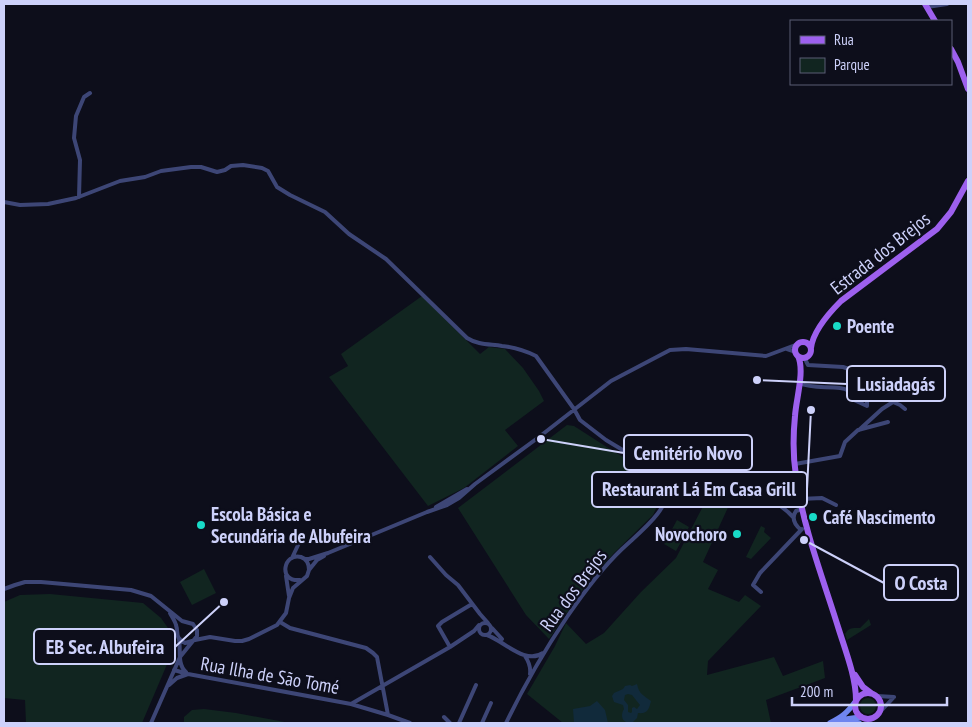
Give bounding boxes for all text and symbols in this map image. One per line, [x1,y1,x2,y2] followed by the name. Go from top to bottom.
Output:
[790,20,952,85] legend
[834,30,854,49] text: Rua
[834,55,870,74] text: Parque
[825,207,935,299] street label: Estrada dos Brejos
[847,314,894,338] place label: Poente
[831,320,843,332] marker: Poente
[847,366,945,401] callout: Lusiadagás
[857,371,935,397] text: Lusiadagás
[624,435,752,470] callout: Cemitério Novo
[634,440,743,466] text: Cemitério Novo
[592,472,807,507] callout: Restaurant Lá Em Casa Grill
[602,476,796,502] text: Restaurant Lá Em Casa Grill
[211,502,371,548] place label: Escola Básica e Secundária de Albufeira
[823,505,935,529] place label: Café Nascimento
[807,511,819,523] marker: Café Nascimento
[195,519,207,531] marker: Escola Básica e Secundária de Albufeira
[655,522,727,546] place label: Novochoro
[731,528,743,540] marker: Novochoro
[534,544,612,636] street label: Rua dos Brejos
[884,565,958,600] callout: O Costa
[894,570,948,596] text: O Costa
[34,629,175,664] callout: EB Sec. Albufeira
[46,634,164,660] text: EB Sec. Albufeira
[199,651,341,699] street label: Rua Ilha de São Tomé
[792,674,947,706] scale bar
[800,682,833,701] text: 200 m

